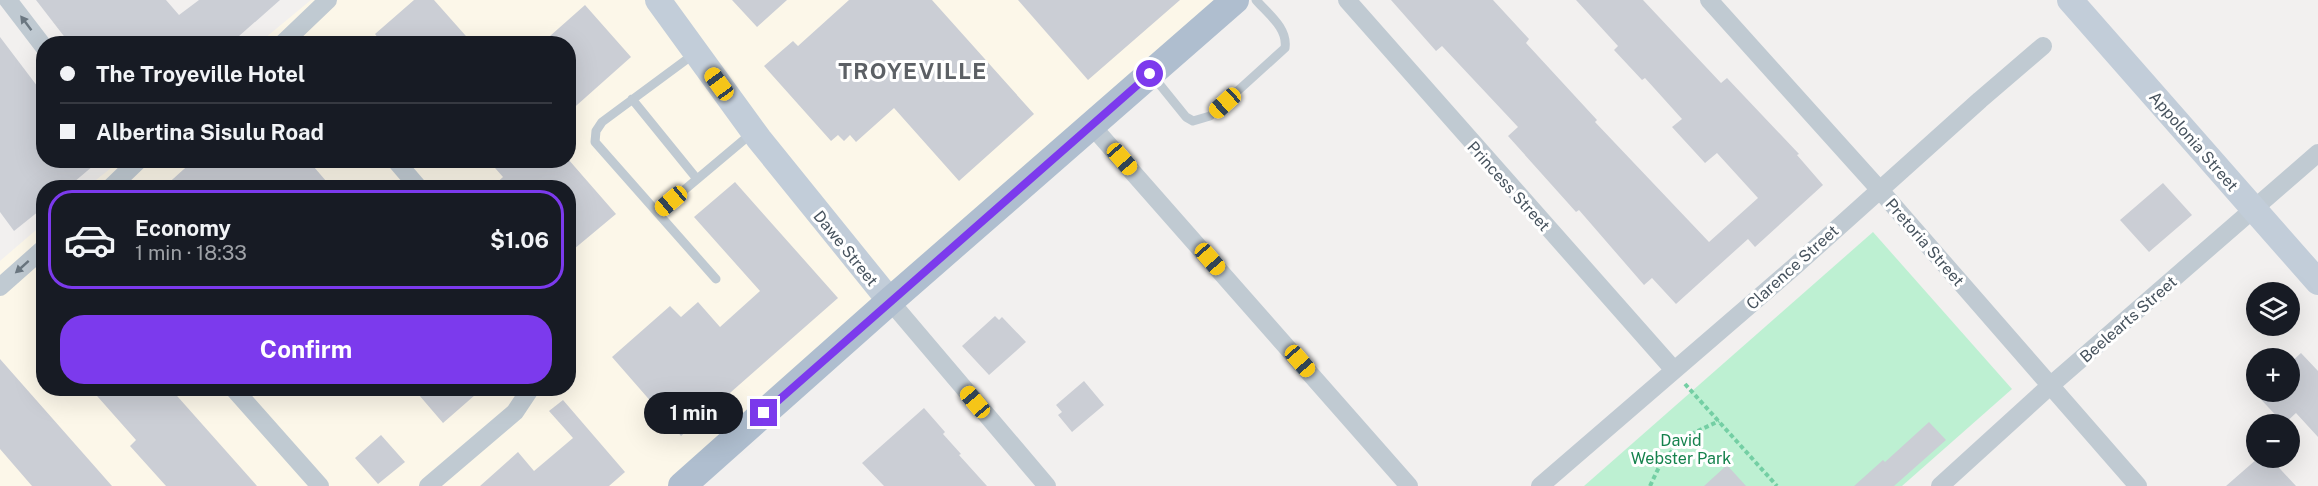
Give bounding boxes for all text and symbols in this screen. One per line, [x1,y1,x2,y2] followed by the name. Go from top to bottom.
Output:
[20,16,32,32] one-way arrow
[838,58,988,84] district label: TROYEVILLE
[1136,60,1163,87] route start
[96,61,305,87] text: The Troyeville Hotel
[701,64,737,104] car
[1206,84,1244,122] car
[2145,88,2242,195] street label: Appolonia Street
[96,119,324,145] text: Albertina Sisulu Road
[1463,138,1554,235] street label: Princess Street
[1103,140,1141,178] car
[651,183,691,219] car
[1881,195,1968,290] street label: Pretoria Street
[809,207,882,290] street label: Dawe Street
[63,213,117,267] icon: car
[135,215,231,241] text: Economy
[1742,221,1842,314] street label: Clarence Street
[490,227,549,253] text: $1.06
[1191,240,1229,278] car
[135,241,247,265] text: 1 min · 18:33
[15,260,30,273] one-way arrow
[2076,272,2181,367] street label: Beelearts Street
[2246,282,2300,468] map controls
[2246,282,2300,336] button: layers
[60,315,552,384] button: Confirm
[1281,342,1319,380] car
[2246,348,2300,402] button: +
[957,382,993,422] car
[644,392,743,434] callout: 1 min
[750,399,777,426] route end
[669,401,718,425] text: 1 min
[2246,414,2300,468] button: −
[1631,431,1731,468] park label: David Webster Park

